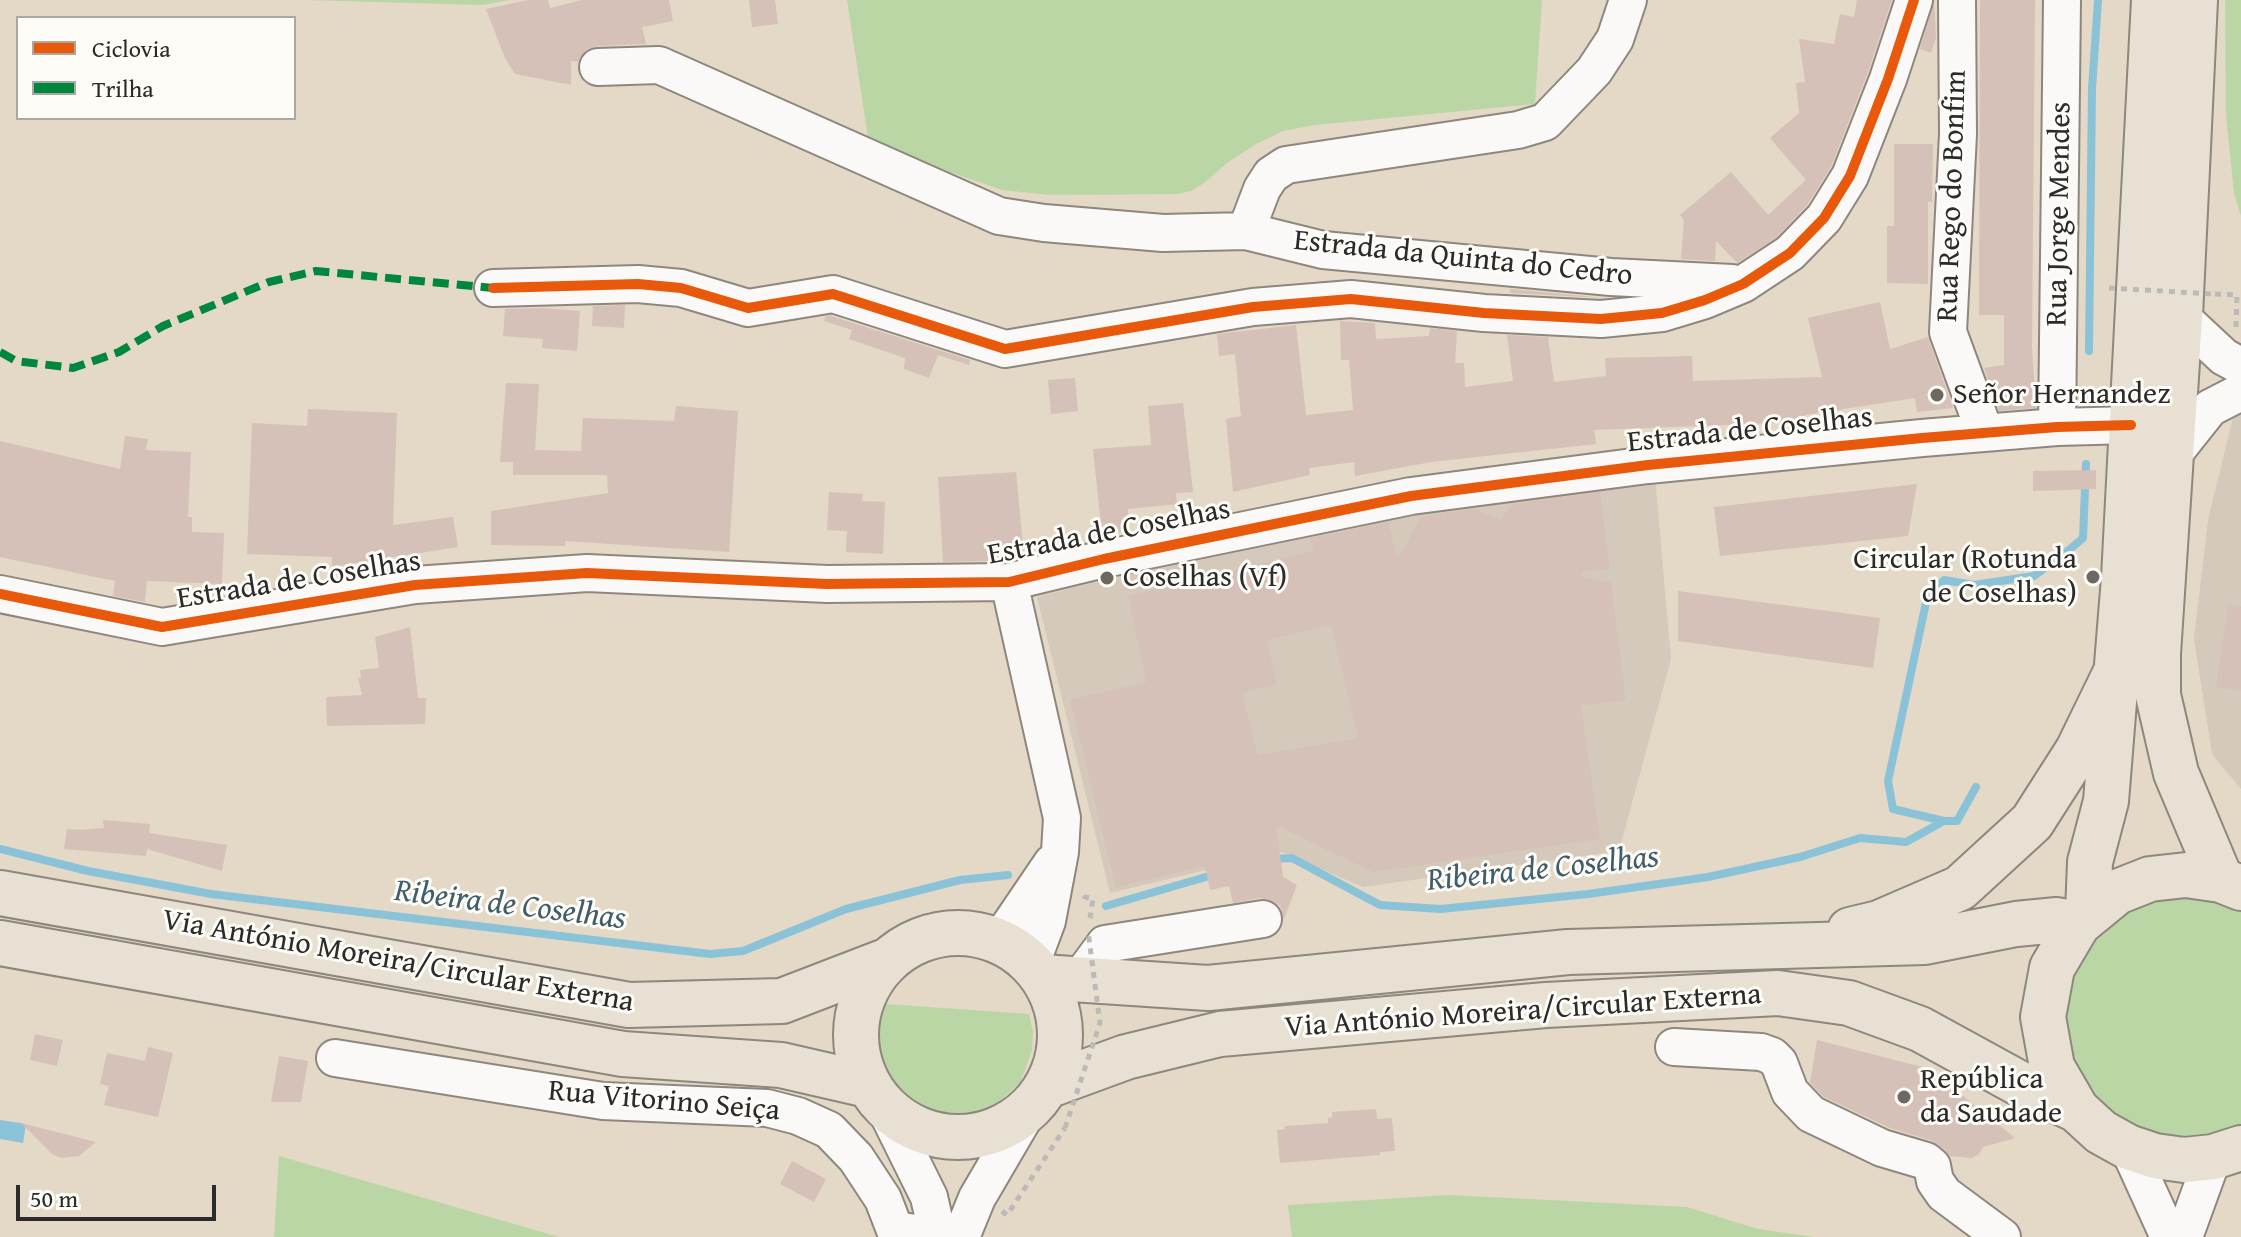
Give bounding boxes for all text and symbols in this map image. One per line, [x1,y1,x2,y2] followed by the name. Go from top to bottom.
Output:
[16,16,296,120] legend
[92,31,171,66] text: Ciclovia
[1931,69,1975,323] street label: Rua Rego do Bonfim
[92,71,154,106] text: Trilha
[2040,101,2080,327] street label: Rua Jorge Mendes
[1292,223,1634,295] street label: Estrada da Quinta do Cedro
[1953,377,2170,413] place label: Señor Hernandez
[1928,386,1946,404] marker: Señor Hernandez
[1626,400,1874,462] street label: Estrada de Coselhas
[985,492,1233,574] street label: Estrada de Coselhas
[1853,542,2077,612] place label: Circular (Rotunda de Coselhas)
[175,544,423,618] street label: Estrada de Coselhas
[1123,560,1287,596] place label: Coselhas (Vf)
[2084,568,2102,586] marker: Circular (Rotunda de Coselhas)
[1098,569,1116,587] marker: Coselhas (Vf)
[1425,839,1661,901] water label: Ribeira de Coselhas
[392,873,628,939] water label: Ribeira de Coselhas
[160,903,636,1021] street label: Via António Moreira/Circular Externa
[1283,977,1763,1047] street label: Via António Moreira/Circular Externa
[1920,1062,2062,1132] place label: República da Saudade
[547,1074,781,1130] street label: Rua Vitorino Seiça
[1895,1088,1913,1106] marker: República da Saudade
[20,1169,220,1219] scale bar
[30,1181,78,1216] text: 50 m

